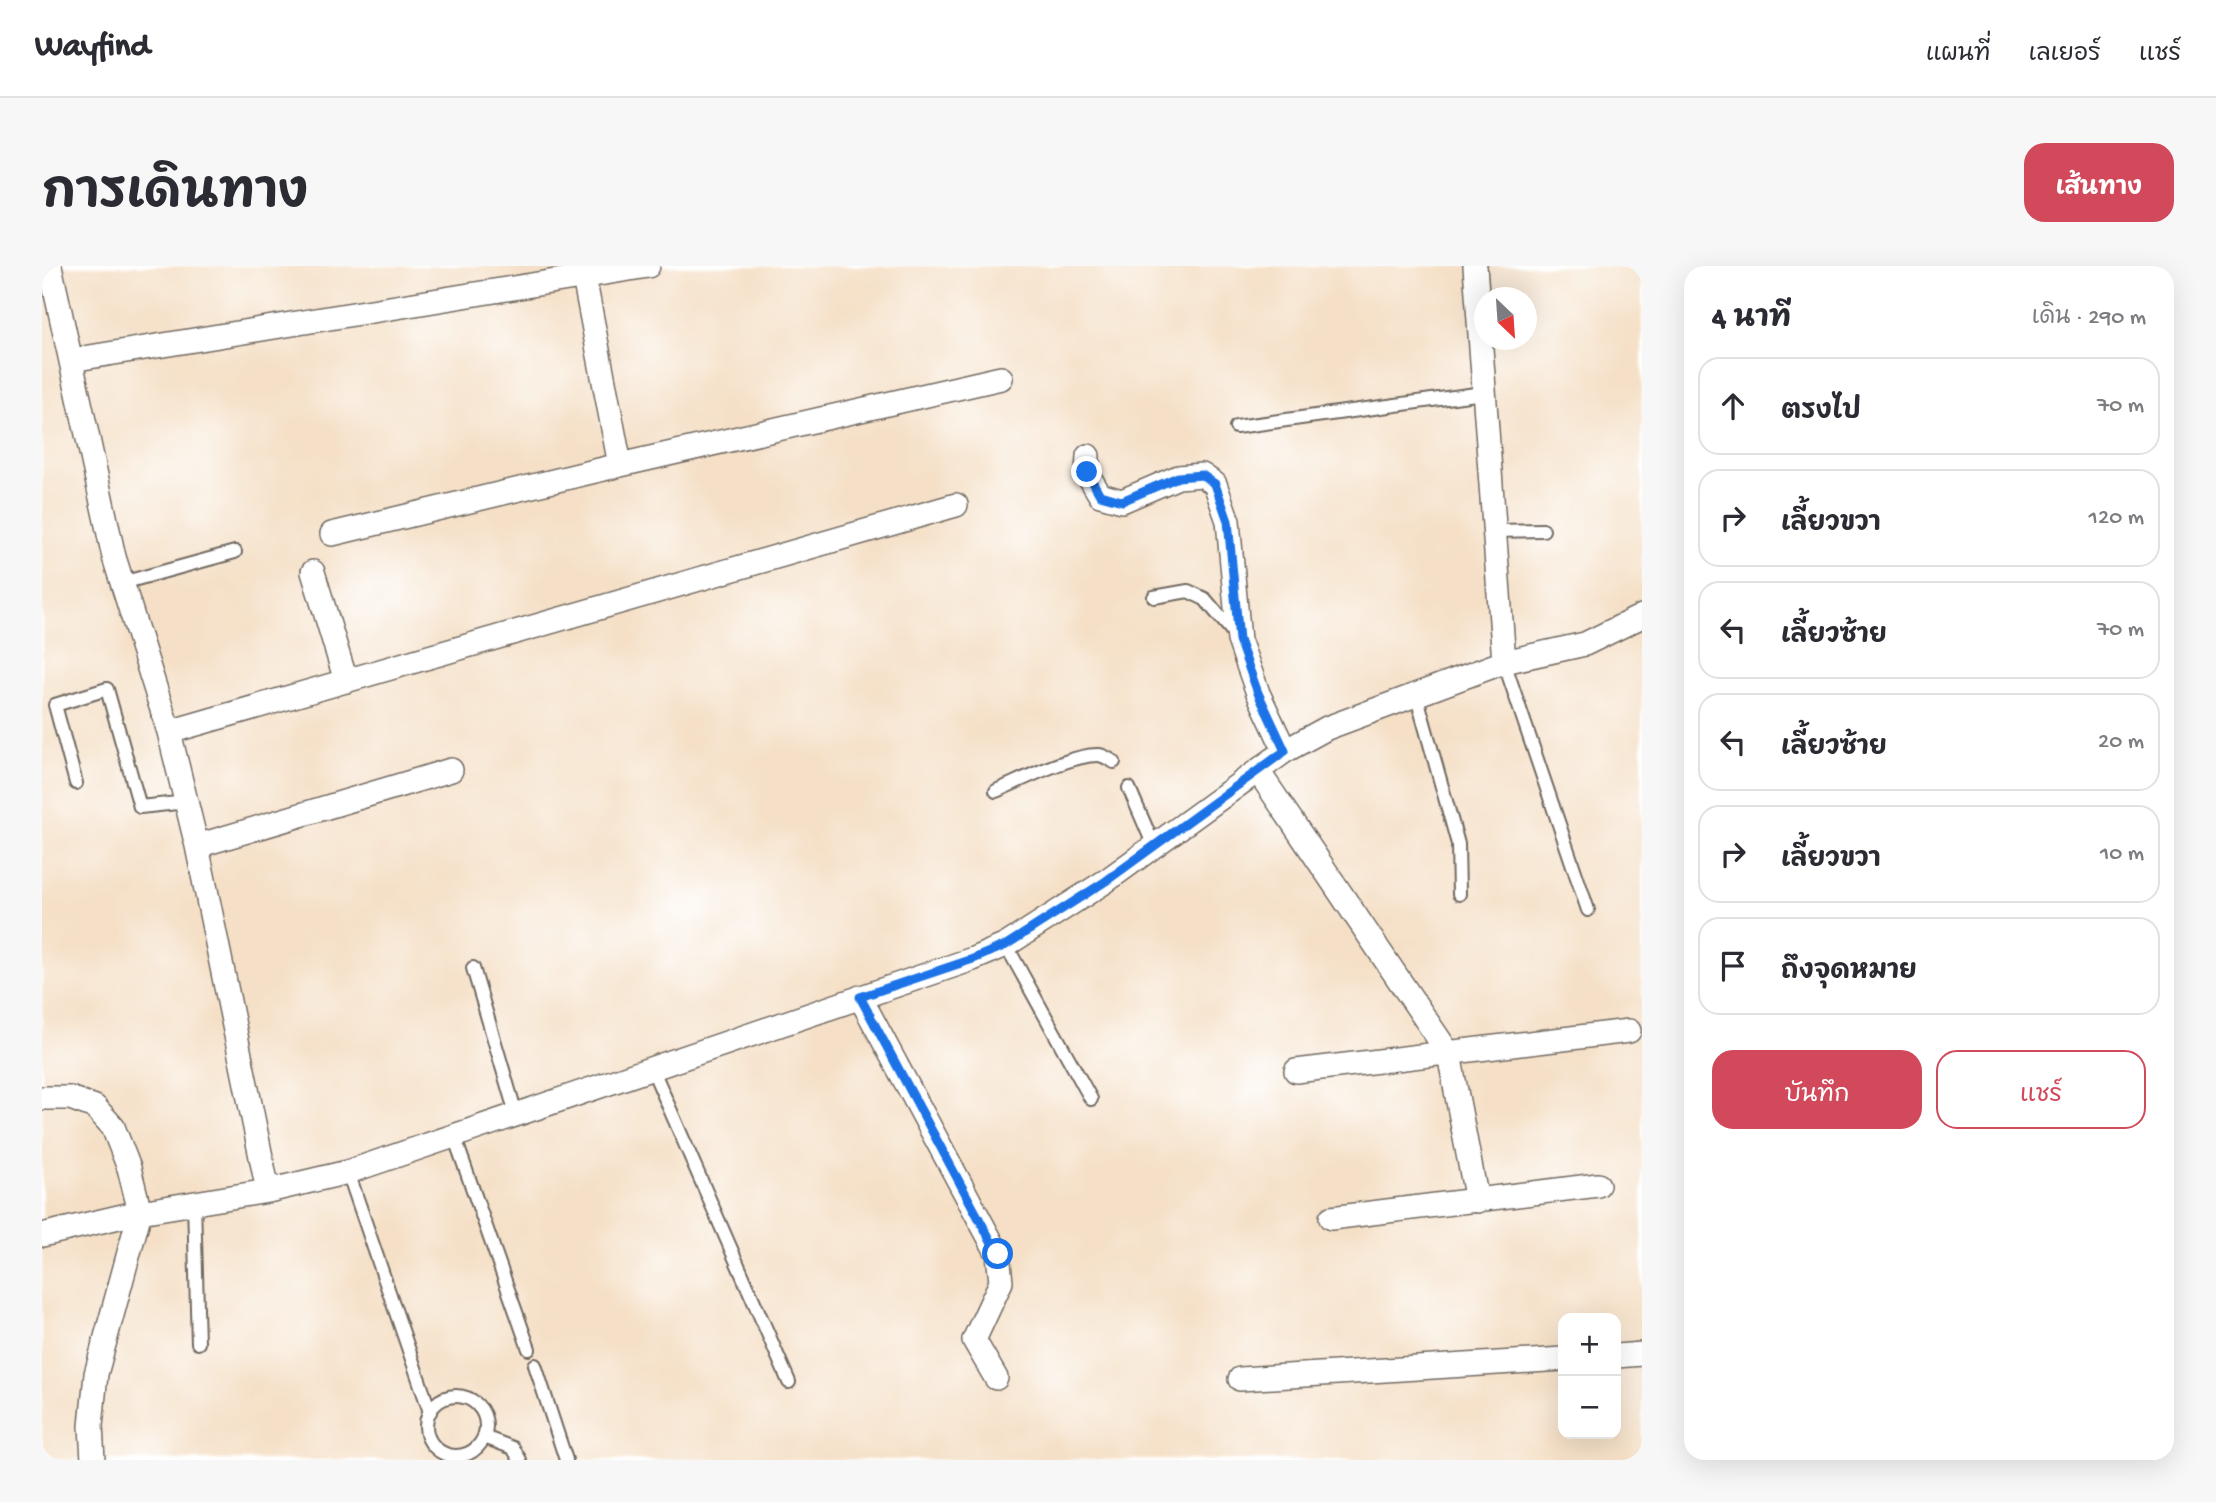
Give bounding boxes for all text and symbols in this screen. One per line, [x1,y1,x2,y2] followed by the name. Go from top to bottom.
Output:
[35,29,150,67] text: Wayfind
[1926,41,1991,70] text: แผนที่
[2029,41,2101,70] text: เลเยอร์
[2139,41,2181,70] text: แชร์
[2024,143,2174,222] button: เส้นทาง
[42,168,308,226] text: การเดินทาง
[1474,287,1537,350] north arrow
[1712,303,1791,338] text: 4 นาที
[2032,305,2146,332] text: เดิน · 290 m
[1714,387,1752,425] icon: ahead
[2097,393,2144,420] text: 70 m
[1781,398,1861,429] text: ตรงไป
[1071,456,1102,487] route end
[1714,499,1752,537] icon: right
[2089,505,2144,532] text: 120 m
[1781,510,1881,541] text: เลี้ยวขวา
[1714,611,1752,649] icon: left
[2097,617,2144,644] text: 70 m
[1781,622,1887,653] text: เลี้ยวซ้าย
[1714,723,1752,761] icon: left
[2098,729,2144,756] text: 20 m
[1781,734,1887,765] text: เลี้ยวซ้าย
[1714,835,1752,873] icon: right
[2100,841,2144,868] text: 10 m
[1781,846,1881,877] text: เลี้ยวขวา
[1714,947,1752,985] icon: arrive
[1781,958,1917,989] text: ถึงจุดหมาย
[1712,1050,1922,1129] button: บันทึก
[1936,1050,2146,1129] button: แชร์
[982,1238,1013,1269] route start
[1558,1313,1621,1439] map controls
[1558,1313,1621,1376] button: +
[1558,1376,1621,1439] button: −

